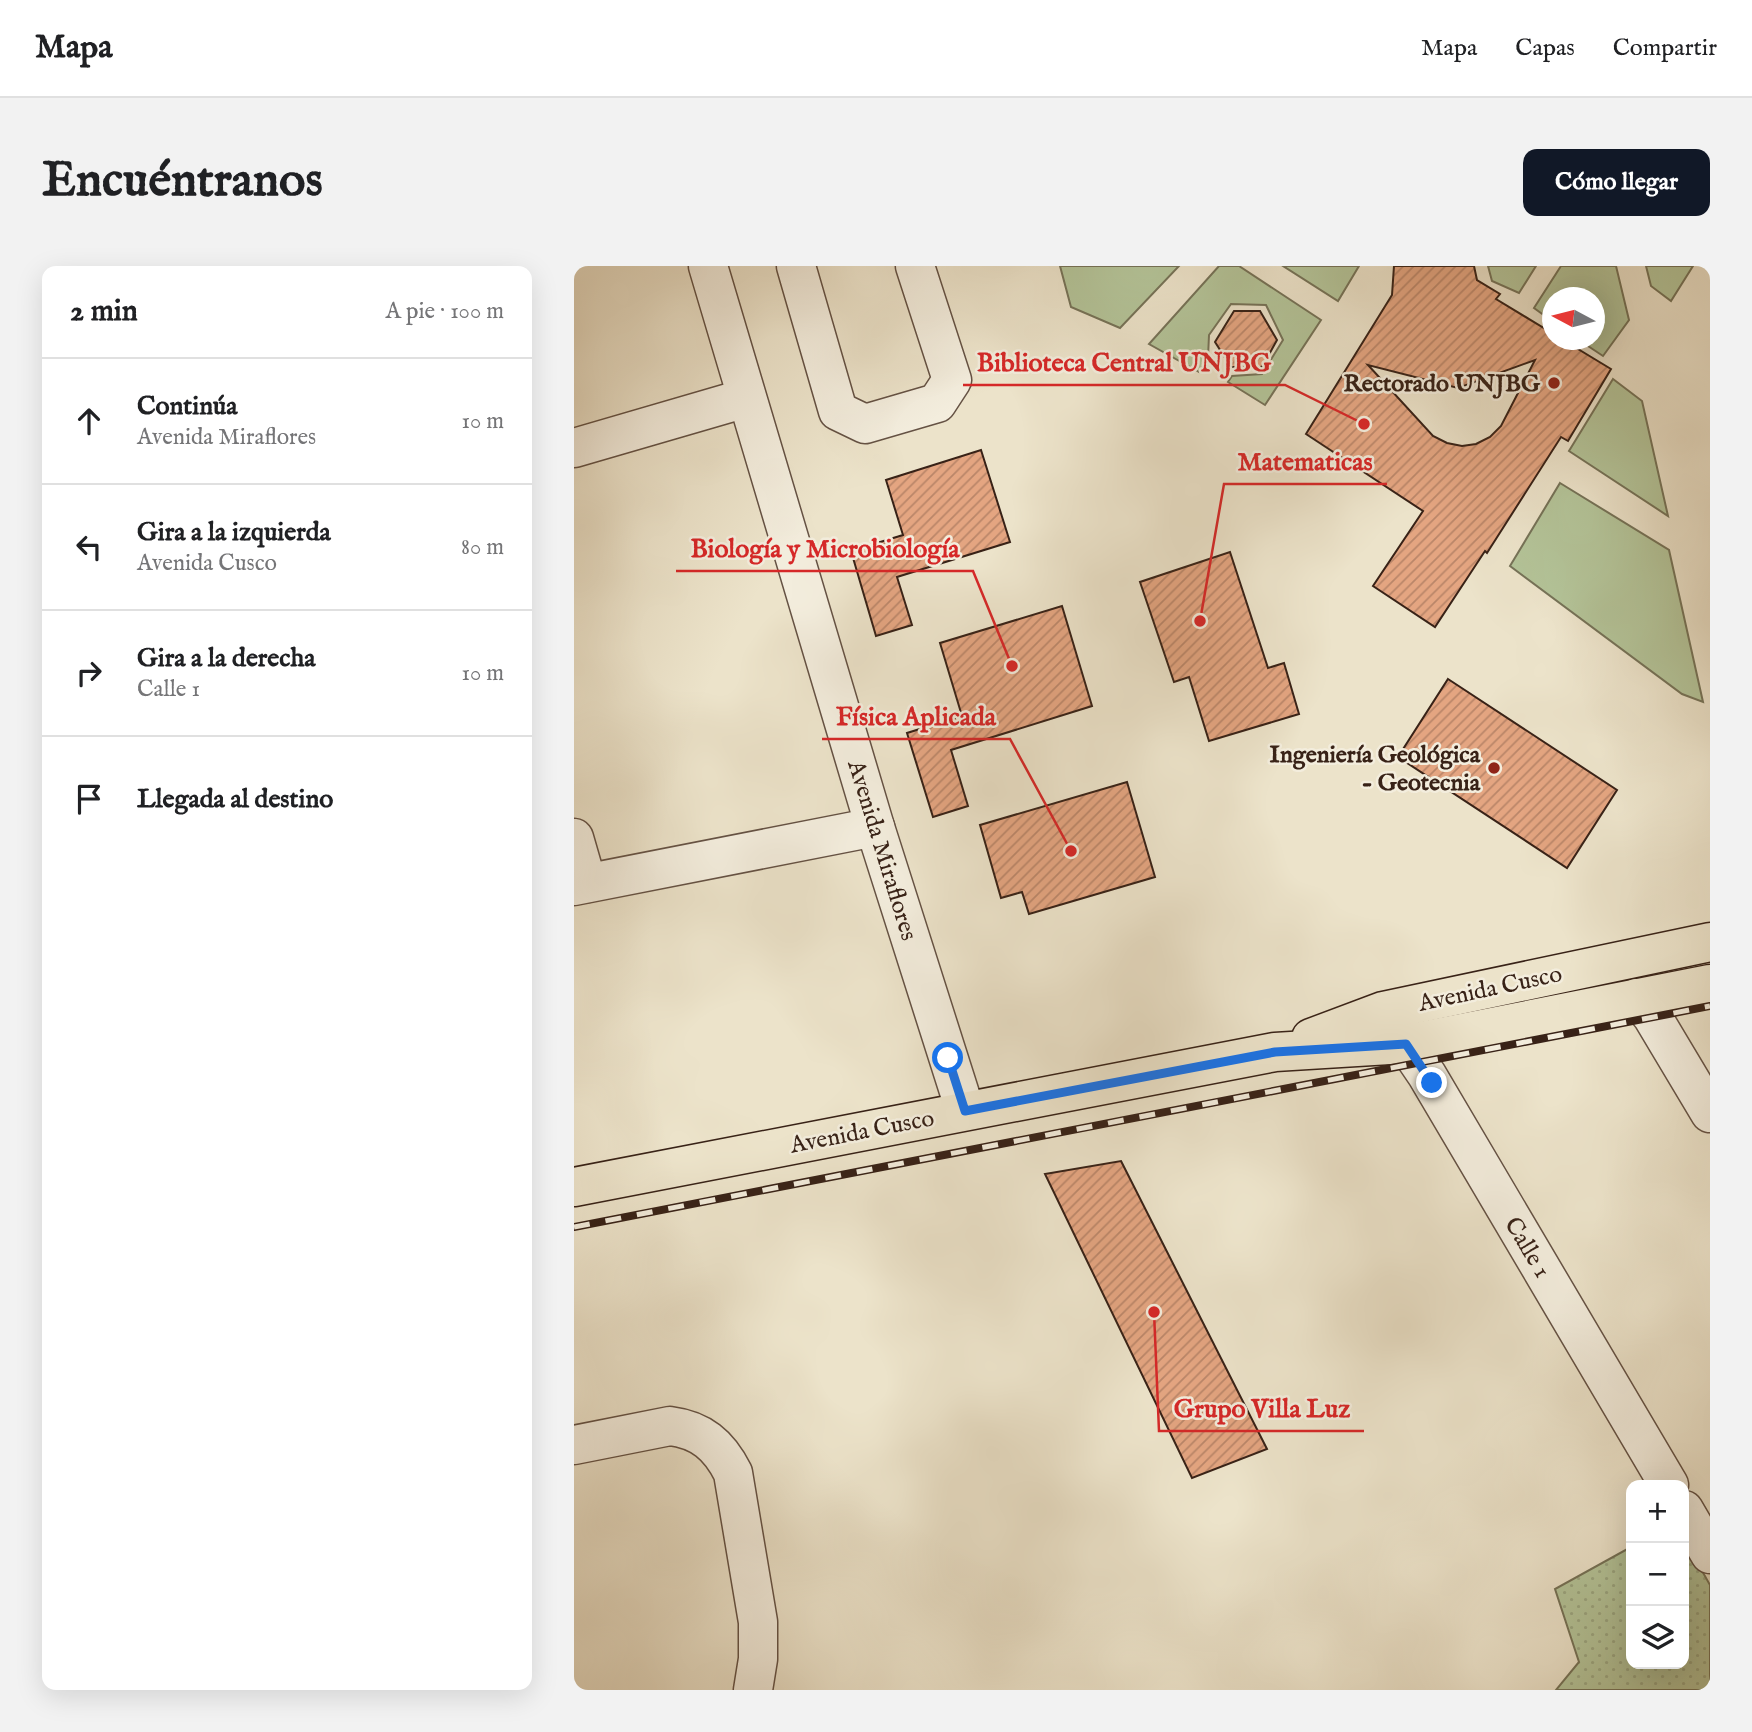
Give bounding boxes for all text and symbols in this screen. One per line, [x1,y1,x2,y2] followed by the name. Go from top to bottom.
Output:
[35,27,112,69] text: Mapa
[1421,33,1477,64] text: Mapa
[1515,33,1575,64] text: Capas
[1613,33,1717,64] text: Compartir
[1523,149,1710,216] button: Cómo llegar
[42,151,323,213] text: Encuéntranos
[1542,287,1605,350] north arrow
[70,293,138,331] text: 2 min
[385,297,504,326] text: A pie · 100 m
[963,338,1285,385] callout: Biblioteca Central UNJBG
[977,347,1272,380] text: Biblioteca Central UNJBG
[1344,369,1541,400] place label: Rectorado UNJBG
[1546,375,1562,391] marker: Rectorado UNJBG
[137,390,238,423] text: Continúa
[70,402,108,440] icon: ahead
[461,407,504,436] text: 10 m
[137,423,316,452] text: Avenida Miraflores
[1224,437,1387,484] callout: Matematicas
[1237,446,1373,479] text: Matematicas
[137,516,331,549] text: Gira a la izquierda
[676,524,973,571] callout: Biología y Microbiología
[70,528,108,566] icon: left
[461,533,504,562] text: 80 m
[690,533,960,566] text: Biología y Microbiología
[137,549,277,578] text: Avenida Cusco
[137,642,316,675] text: Gira a la derecha
[70,654,108,692] icon: right
[461,659,504,688] text: 10 m
[137,675,200,704] text: Calle 1
[822,692,1010,739] callout: Física Aplicada
[836,701,997,734] text: Física Aplicada
[1270,740,1481,799] place label: Ingeniería Geológica - Geotecnia
[839,756,924,944] street label: Avenida Miraflores
[1486,760,1502,776] marker: Ingeniería Geológica - Geotecnia
[70,780,108,818] icon: arrive
[137,783,333,816] text: Llegada al destino
[1415,959,1565,1020] street label: Avenida Cusco
[932,1042,963,1073] route start
[1416,1067,1447,1098] route end
[787,1103,937,1162] street label: Avenida Cusco
[1496,1212,1557,1284] street label: Calle 1
[1159,1384,1364,1431] callout: Grupo Villa Luz
[1174,1393,1350,1426] text: Grupo Villa Luz
[1626,1480,1689,1669] map controls
[1626,1480,1689,1543] button: +
[1626,1543,1689,1606] button: −
[1626,1606,1689,1669] button: layers

